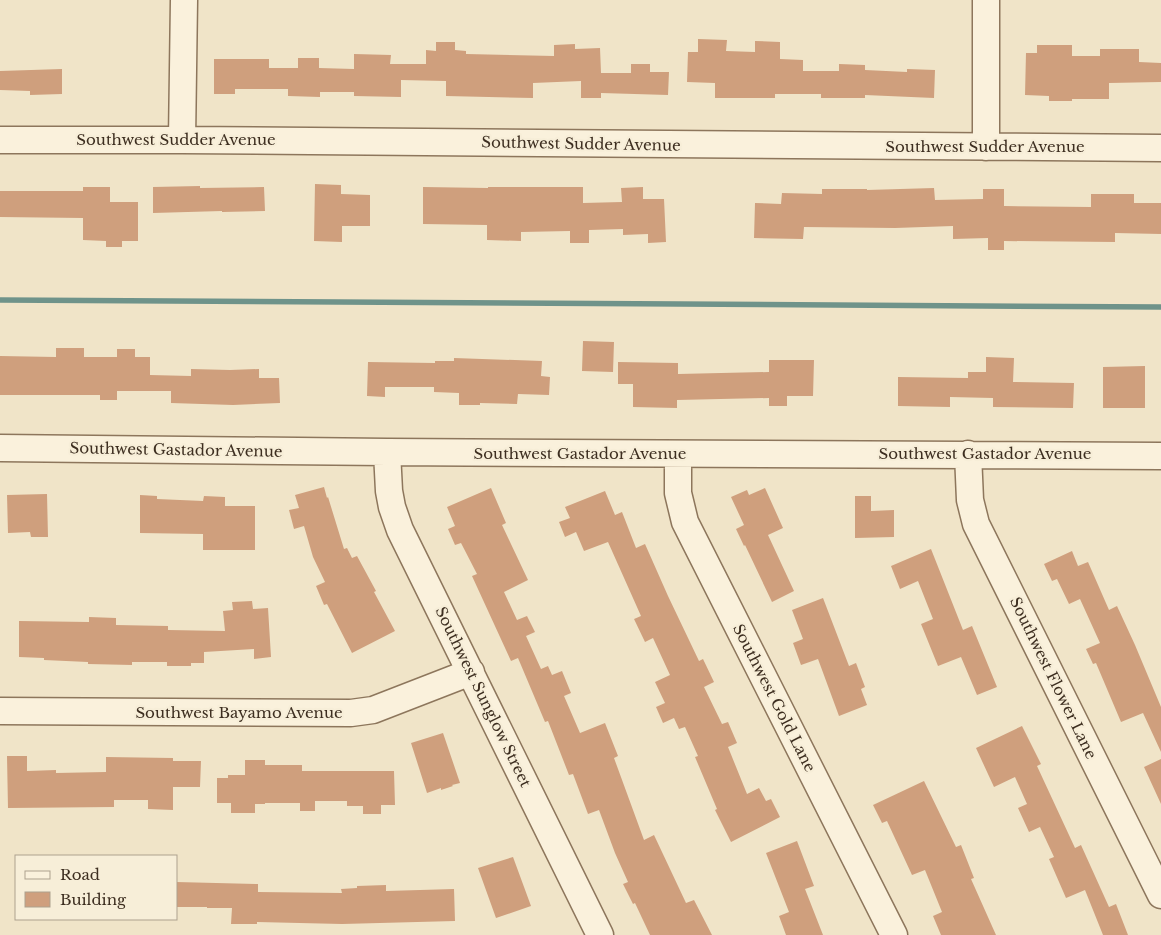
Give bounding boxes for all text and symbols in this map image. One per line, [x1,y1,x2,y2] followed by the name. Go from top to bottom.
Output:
[76,130,276,149] street label: Southwest Sudder Avenue
[481,132,681,155] street label: Southwest Sudder Avenue
[885,137,1085,156] street label: Southwest Sudder Avenue
[69,438,283,461] street label: Southwest Gastador Avenue
[474,444,686,463] street label: Southwest Gastador Avenue
[879,444,1091,463] street label: Southwest Gastador Avenue
[1006,594,1101,762] street label: Southwest Flower Lane
[431,603,536,790] street label: Southwest Sunglow Street
[729,621,820,775] street label: Southwest Gold Lane
[135,703,343,722] street label: Southwest Bayamo Avenue
[15,855,178,920] legend
[60,865,100,884] text: Road
[60,890,127,909] text: Building

